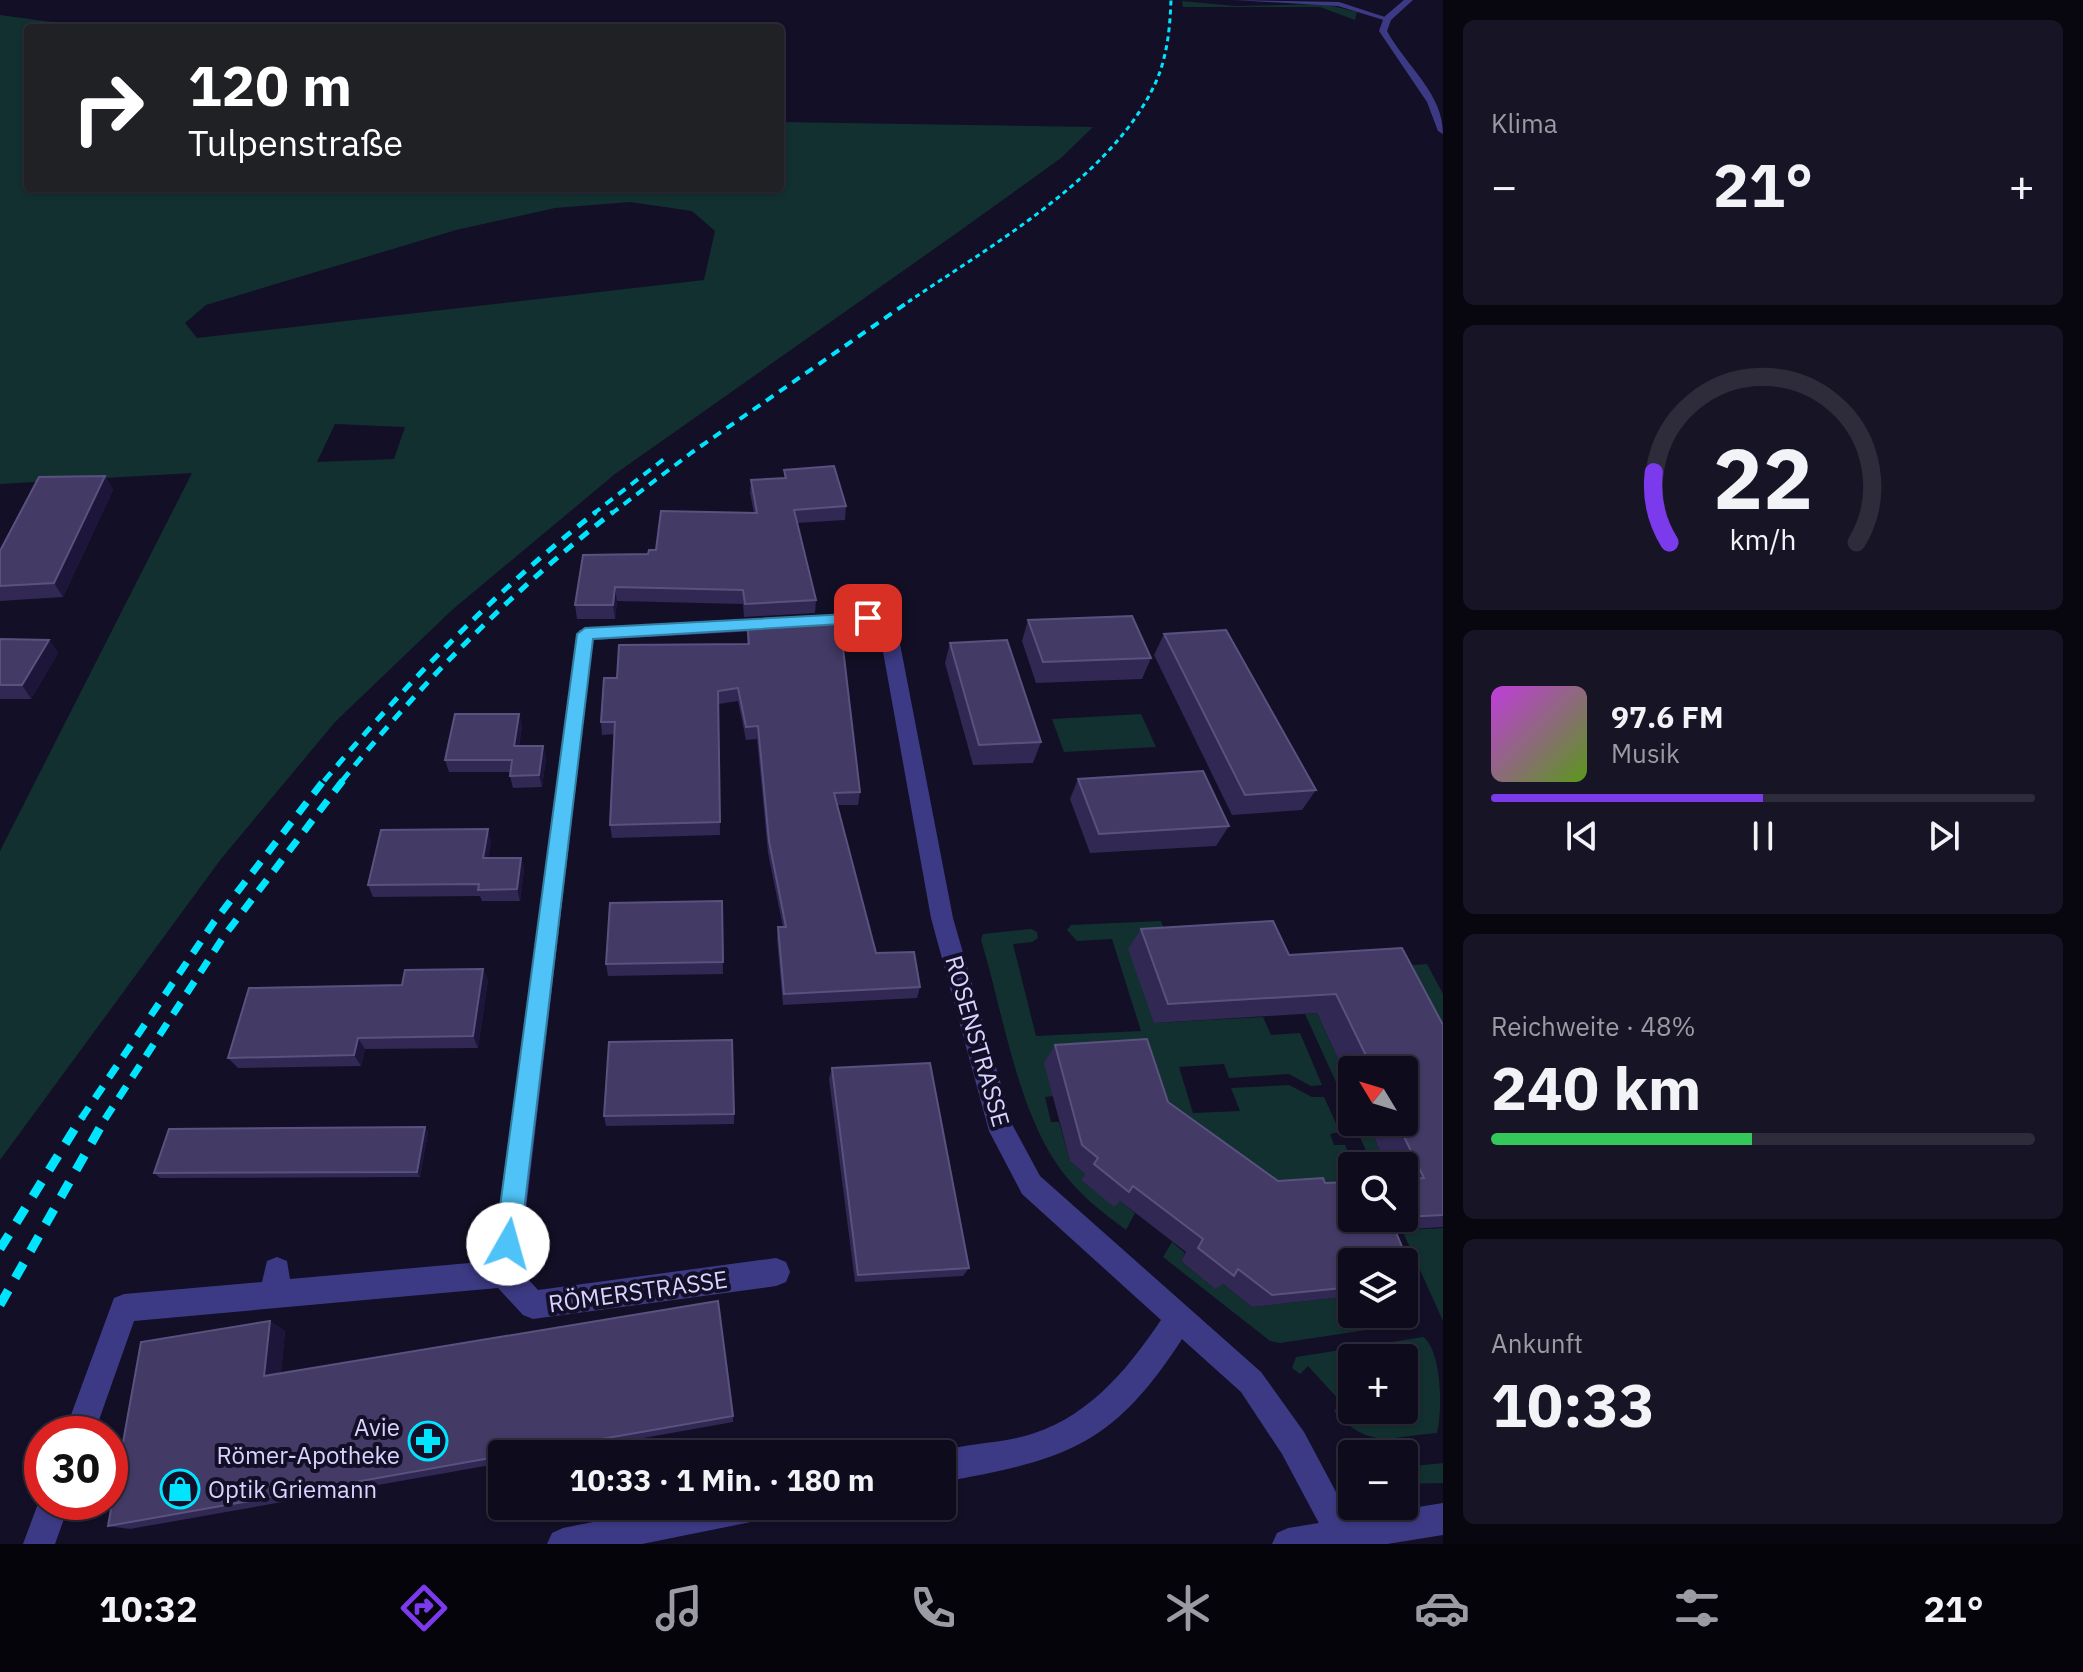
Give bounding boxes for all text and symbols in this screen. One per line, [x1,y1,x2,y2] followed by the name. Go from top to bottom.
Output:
[188,49,352,121] text: 120 m
[56,56,160,160] icon: right
[1491,106,1558,140] text: Klima
[188,119,403,166] text: Tulpenstraße
[1713,145,1813,224] text: 21°
[1491,157,1517,214] text: −
[2009,157,2035,214] text: +
[1713,424,1813,532] text: 22
[1729,521,1797,558] text: km/h
[834,584,902,652] pin
[846,596,890,640] icon: arrive
[1611,697,1724,736] text: 97.6 FM
[1611,736,1680,770] text: Musik
[1560,814,1604,858] icon: previous
[1741,814,1785,858] icon: pause
[1922,814,1966,858] icon: next
[938,952,1018,1130] street label: ROSENSTRASSE
[1491,1009,1696,1043] text: Reichweite · 48%
[1491,1048,1701,1127] text: 240 km
[1338,1056,1418,1136] north arrow
[1338,1056,1418,1520] map controls
[1338,1152,1418,1232] button: search
[466,1202,550,1286] position arrow
[1338,1248,1418,1328] button: layers
[546,1263,730,1319] street label: RÖMERSTRASSE
[1491,1326,1583,1360] text: Ankunft
[1338,1344,1418,1424] button: +
[1491,1365,1655,1444] text: 10:33
[217,1411,400,1471] place label: Avie Römer-Apotheke
[24,1416,128,1520] speed limit sign: 30
[407,1420,449,1462] pharmacy icon: Avie Römer-Apotheke
[1338,1440,1418,1520] button: −
[569,1460,875,1499] text: 10:33 · 1 Min. · 180 m
[159,1468,201,1510] shop icon: Optik Griemann
[208,1473,377,1505] place label: Optik Griemann
[396,1580,452,1636] icon: directions
[651,1580,707,1636] icon: music
[905,1580,961,1636] icon: phone
[1160,1580,1216,1636] icon: climate
[1414,1580,1470,1636] icon: car
[1669,1580,1725,1636] icon: filters
[99,1585,198,1632] text: 10:32
[1924,1585,1984,1632] text: 21°

